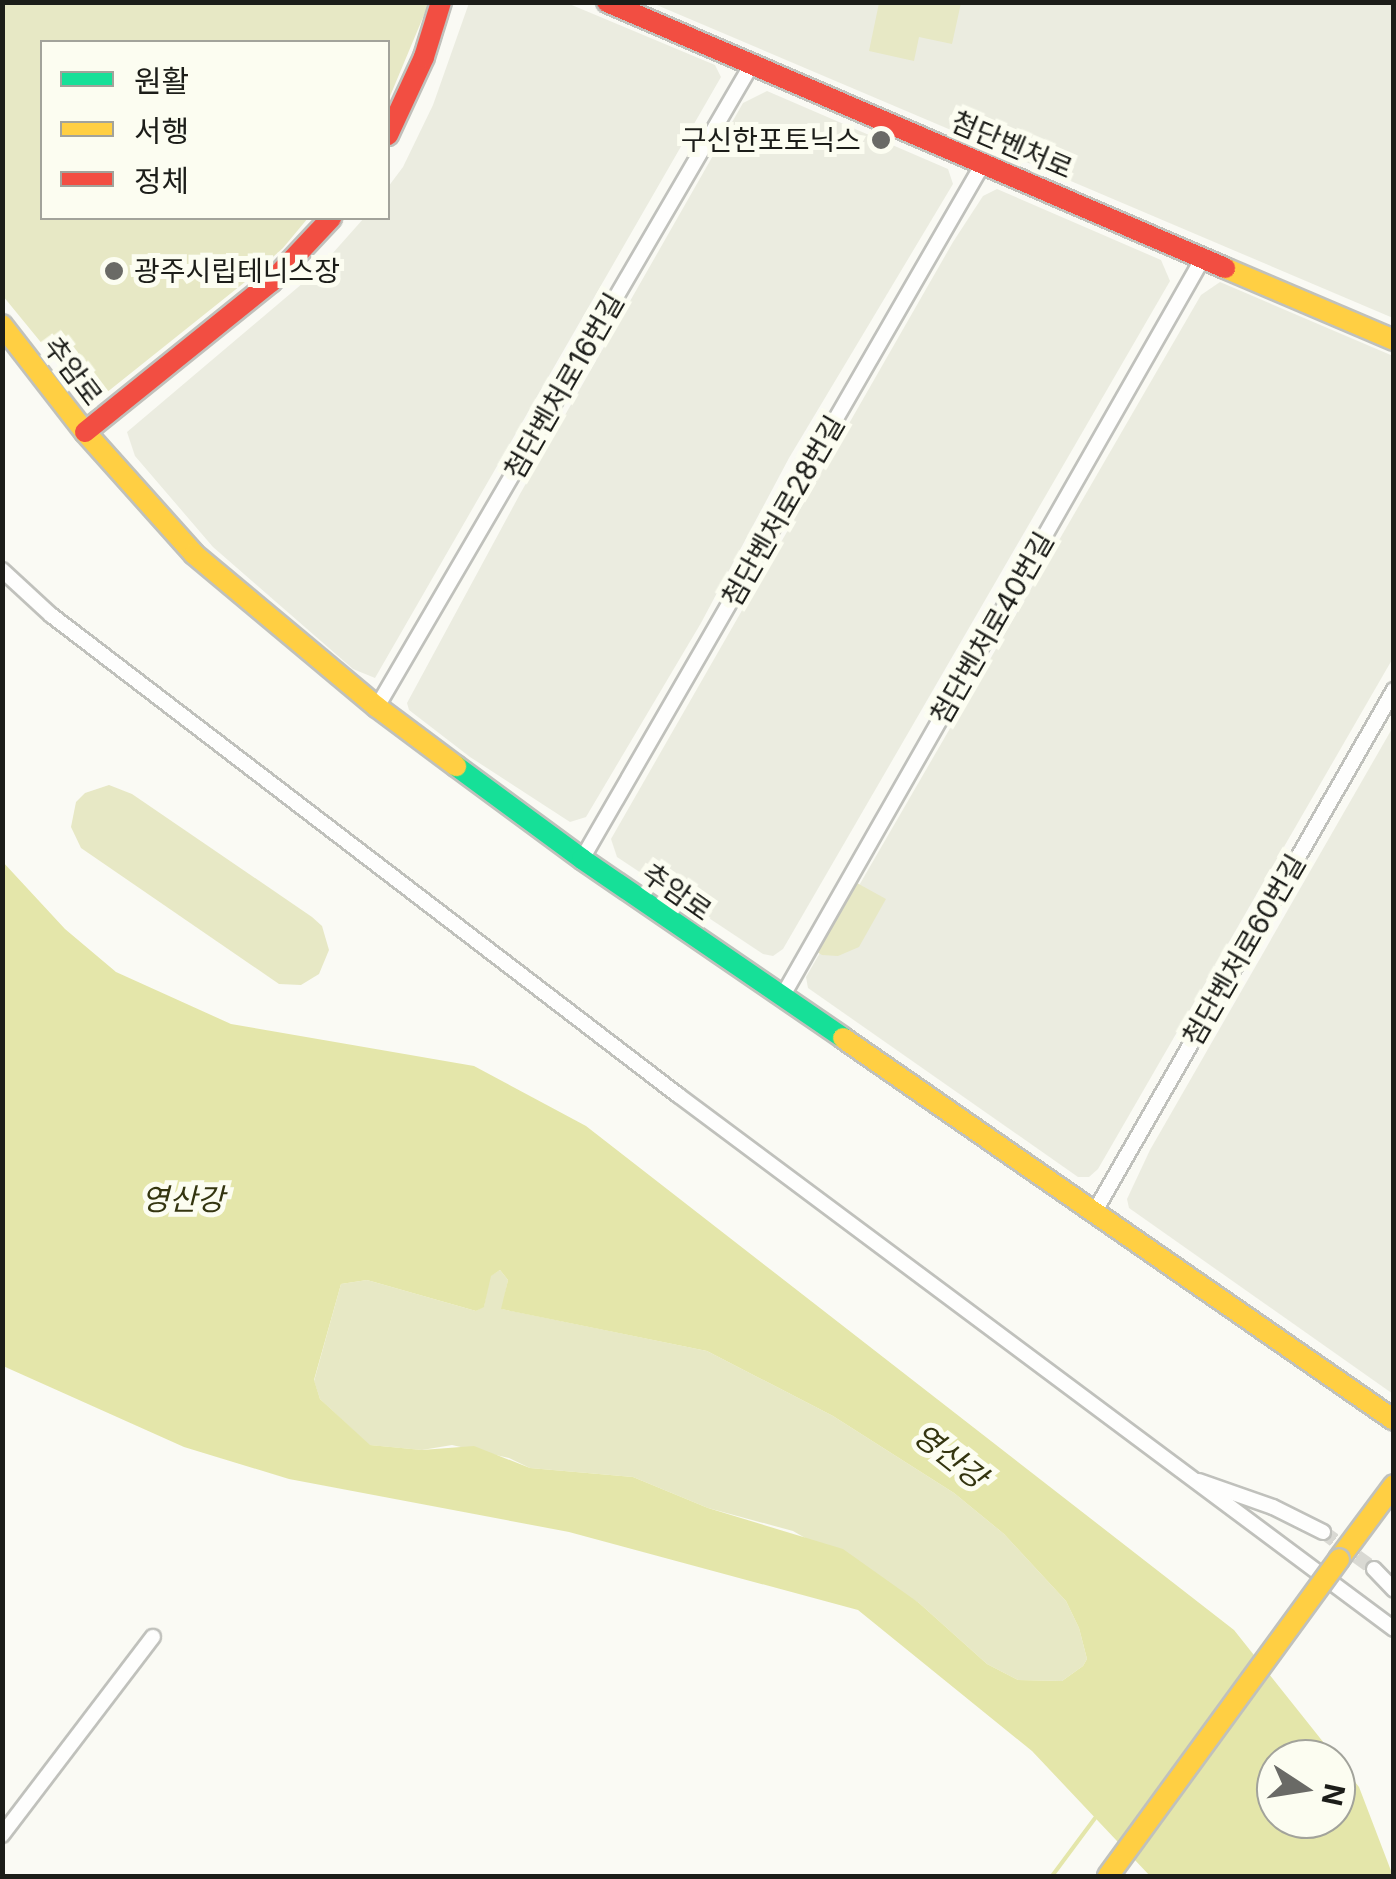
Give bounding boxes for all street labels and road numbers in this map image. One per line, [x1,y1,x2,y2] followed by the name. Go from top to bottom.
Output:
[946,104,1078,186] street label: 첨단벤처로
[497,287,631,485] street label: 첨단벤처로16번길
[36,330,110,412] street label: 추암로
[715,410,851,612] street label: 첨단벤처로28번길
[923,526,1061,730] street label: 첨단벤처로40번길
[1176,848,1312,1052] street label: 첨단벤처로60번길
[636,856,718,928] street label: 추암로

